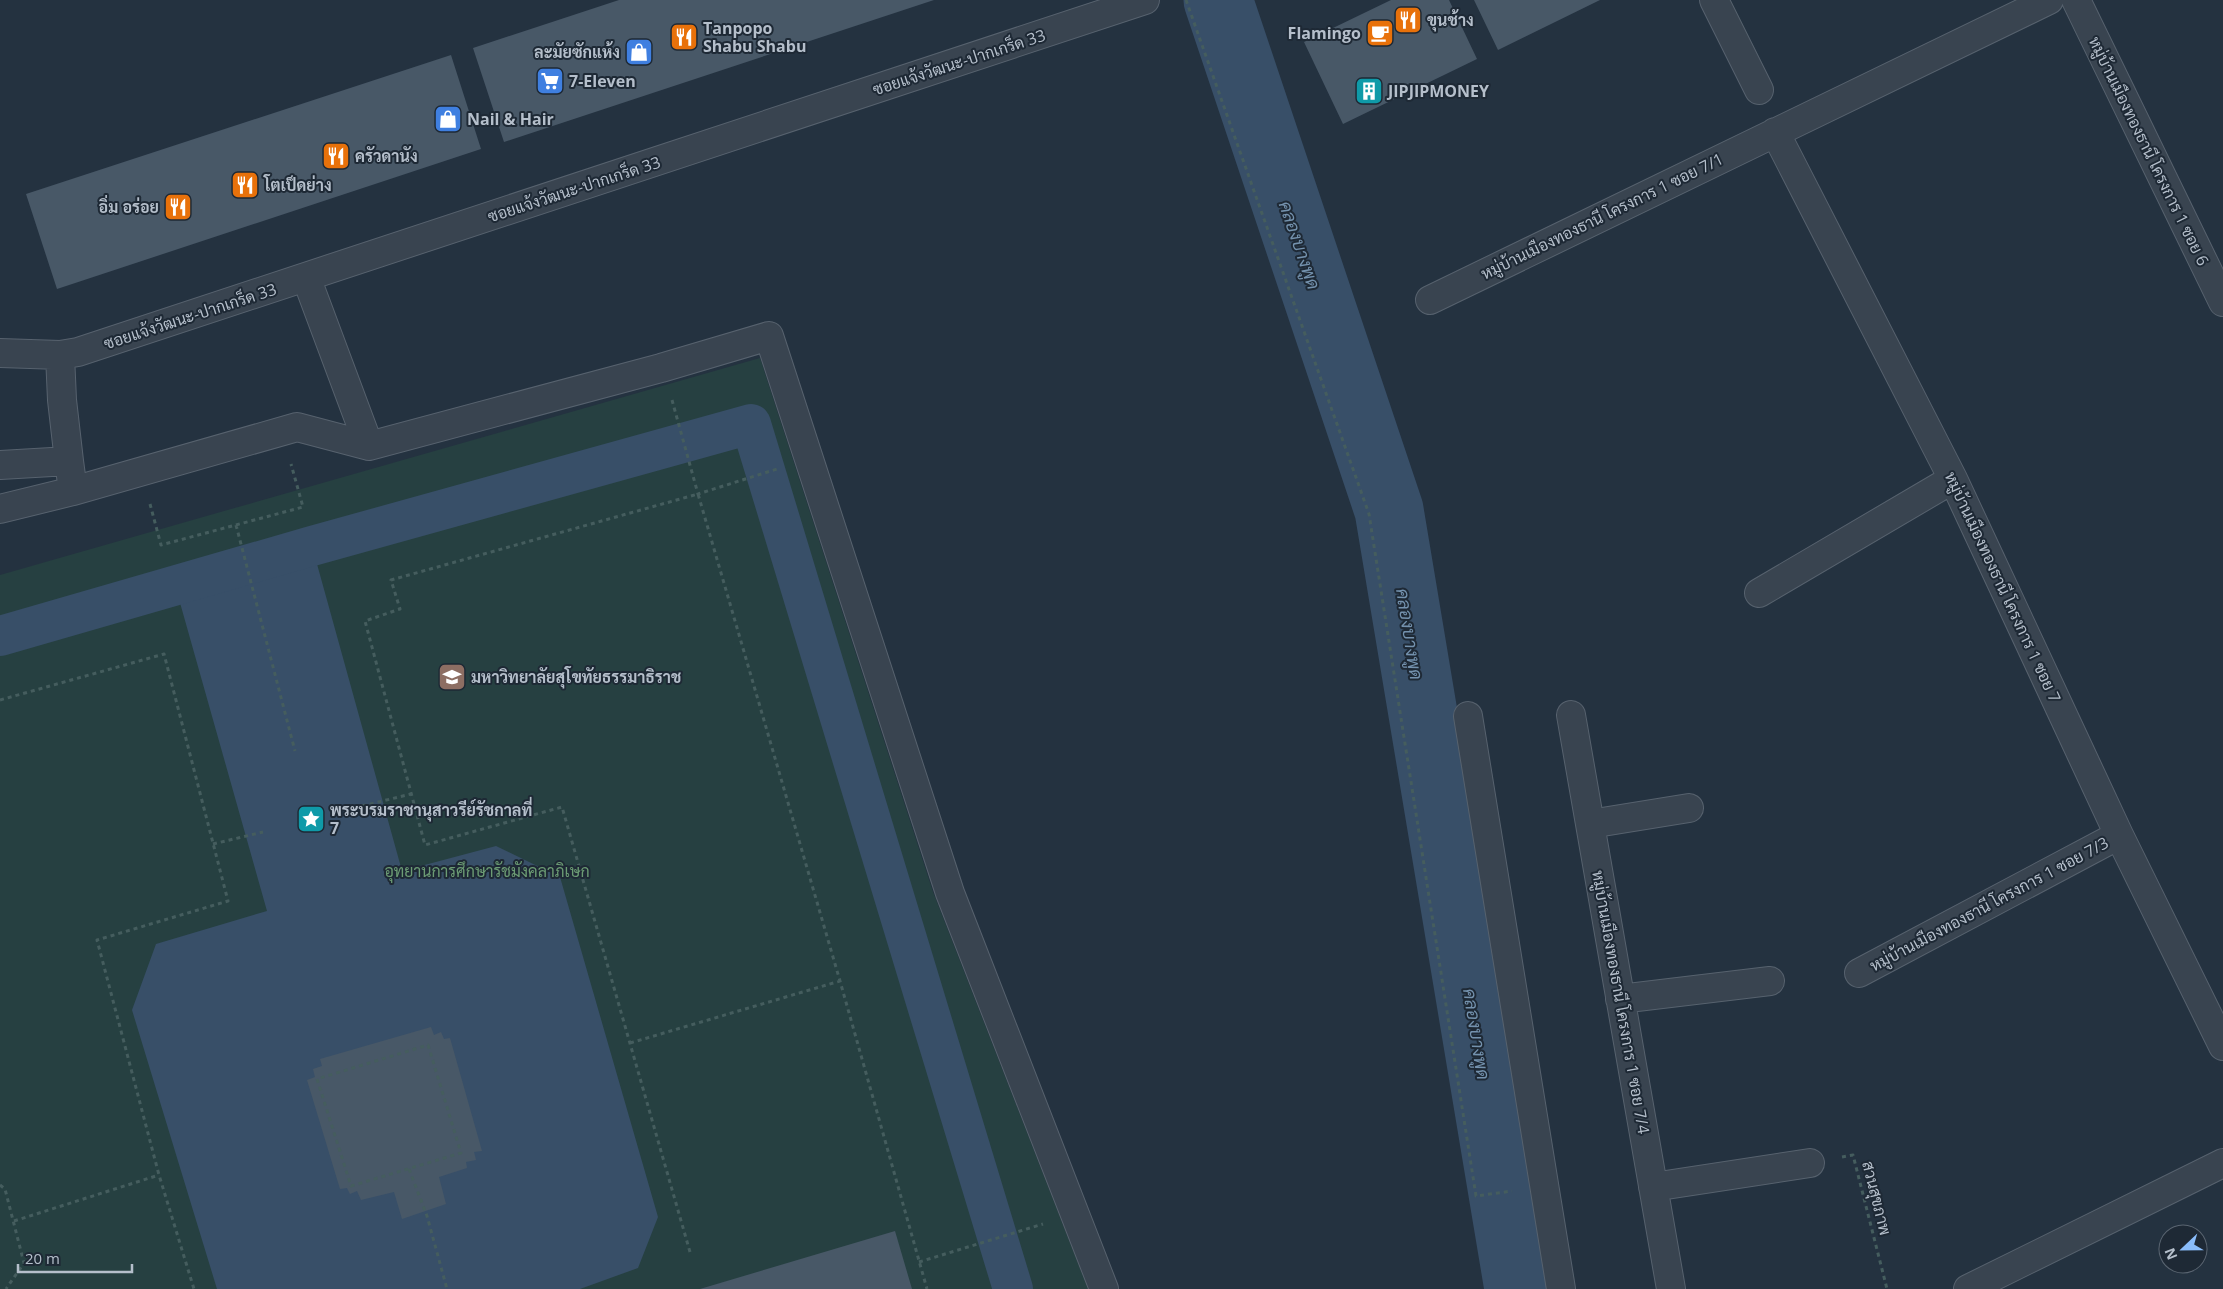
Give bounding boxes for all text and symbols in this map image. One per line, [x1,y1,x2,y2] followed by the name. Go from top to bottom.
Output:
[1393,5,1423,35] restaurant icon: ขุนช้าง
[1427,9,1474,32] place label: ขุนช้าง
[703,17,806,57] place label: Tanpopo Shabu Shabu
[1365,18,1395,48] cafe icon: Flamingo
[669,22,699,52] restaurant icon: Tanpopo Shabu Shabu
[869,22,1048,100] street label: ซอยแจ้งวัฒนะ-ปากเกร็ด 33
[1288,22,1361,44] place label: Flamingo
[2083,33,2214,270] street label: หมู่บ้านเมืองทองธานี โครงการ 1 ซอย 6
[624,37,654,67] shop icon: ละมัยซักแห้ง
[534,41,620,63] place label: ละมัยซักแห้ง
[535,66,565,96] supermarket icon: 7-Eleven
[569,70,636,92] place label: 7-Eleven
[1354,76,1384,106] building icon: JIPJIPMONEY
[1386,80,1489,102] place label: JIPJIPMONEY
[433,104,463,134] shop icon: Nail & Hair
[467,108,554,130] place label: Nail & Hair
[321,141,351,171] restaurant icon: ครัวดานัง
[355,145,418,167] place label: ครัวดานัง
[1477,148,1727,285] street label: หมู่บ้านเมืองทองธานี โครงการ 1 ซอย 7/1
[484,149,663,227] street label: ซอยแจ้งวัฒนะ-ปากเกร็ด 33
[230,170,260,200] restaurant icon: โตเป็ดย่าง
[263,174,332,196] place label: โตเป็ดย่าง
[163,192,193,222] restaurant icon: อิ่ม อร่อย
[99,194,159,218] place label: อิ่ม อร่อย
[1272,198,1326,293] water label: คลองบางพูด
[100,276,279,354] street label: ซอยแจ้งวัฒนะ-ปากเกร็ด 33
[1939,468,2066,706] street label: หมู่บ้านเมืองทองธานี โครงการ 1 ซอย 7
[1389,587,1429,682] water label: คลองบางพูด
[437,662,467,692] school or university icon: มหาวิทยาลัยสุโขทัยธรรมาธิราช
[471,666,681,689] place label: มหาวิทยาลัยสุโขทัยธรรมาธิราช
[330,796,532,839] place label: พระบรมราชานุสาวรีย์รัชกาลที่ 7
[296,804,326,834] place icon: พระบรมราชานุสาวรีย์รัชกาลที่ 7
[1866,832,2113,977] street label: หมู่บ้านเมืองทองธานี โครงการ 1 ซอย 7/3
[384,860,590,883] park label: อุทยานการศึกษารัชมังคลาภิเษก
[1586,868,1655,1136] street label: หมู่บ้านเมืองทองธานี โครงการ 1 ซอย 7/4
[1456,987,1496,1082] water label: คลองบางพูด
[1856,1159,1897,1238] street label: สวนสุขภาพ
[2158,1224,2208,1274] north arrow
[18,1242,131,1274] scale bar
[2160,1245,2181,1263] text: N
[25,1248,60,1268] text: 20 m

